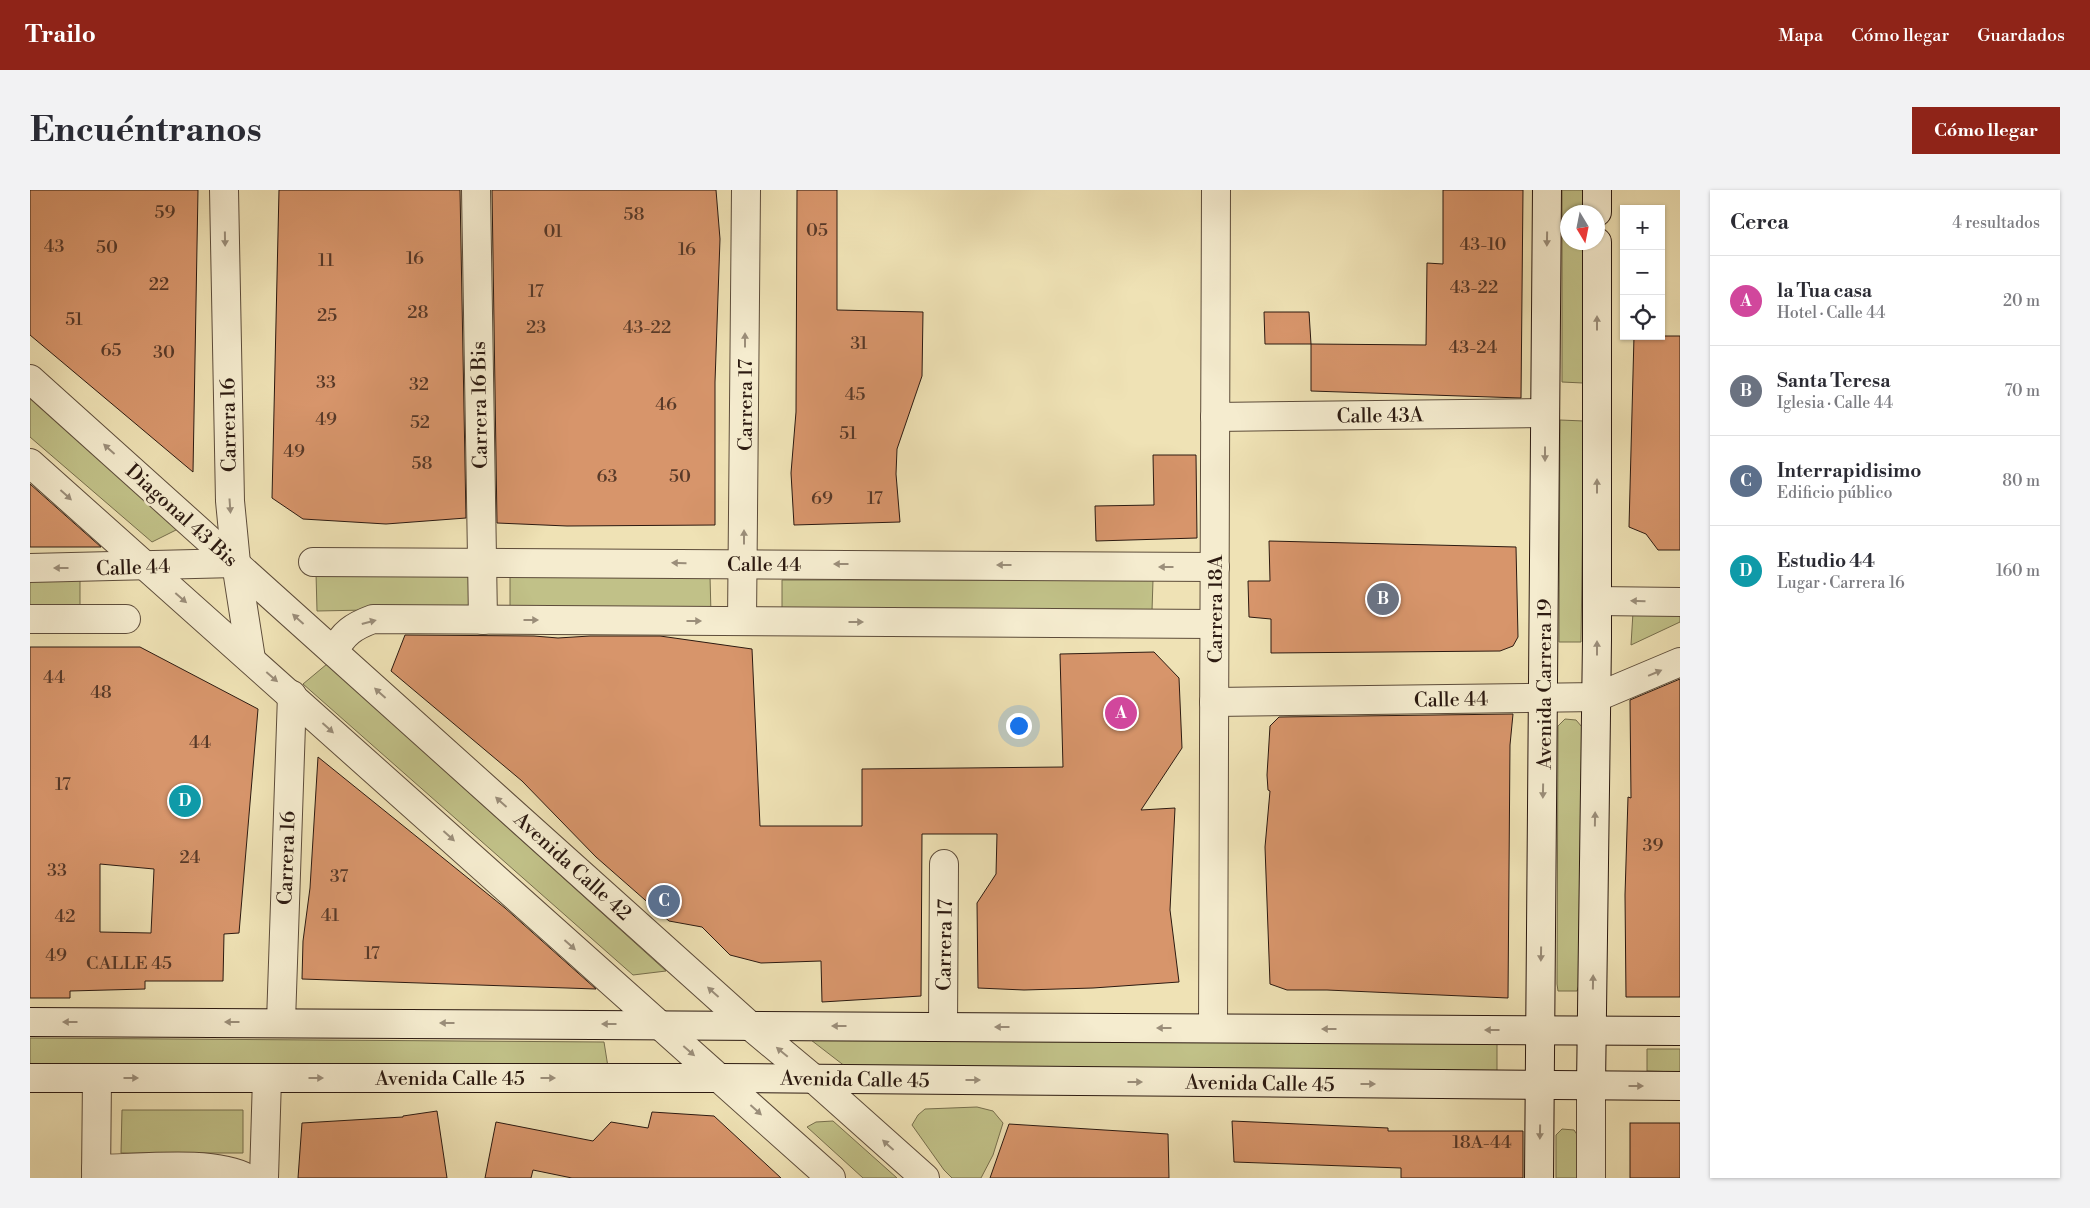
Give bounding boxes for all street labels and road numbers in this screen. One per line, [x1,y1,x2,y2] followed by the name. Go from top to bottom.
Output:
[467,341,494,469] street label: Carrera 16 Bis
[734,359,759,451] street label: Carrera 17
[216,378,243,472] street label: Carrera 16
[1337,403,1425,430] street label: Calle 43A
[120,459,242,573] street label: Diagonal 43 Bis
[727,553,801,578] street label: Calle 44
[1204,553,1229,663] street label: Carrera 18A
[96,555,171,582] street label: Calle 44
[1533,599,1558,770] street label: Avenida Carrera 19
[1414,687,1488,714] street label: Calle 44
[507,807,636,927] street label: Avenida Calle 42
[273,810,302,906] street label: Carrera 16
[932,899,959,991] street label: Carrera 17
[374,1067,525,1092] street label: Avenida Calle 45
[779,1067,930,1094] street label: Avenida Calle 45
[1184,1071,1335,1098] street label: Avenida Calle 45

